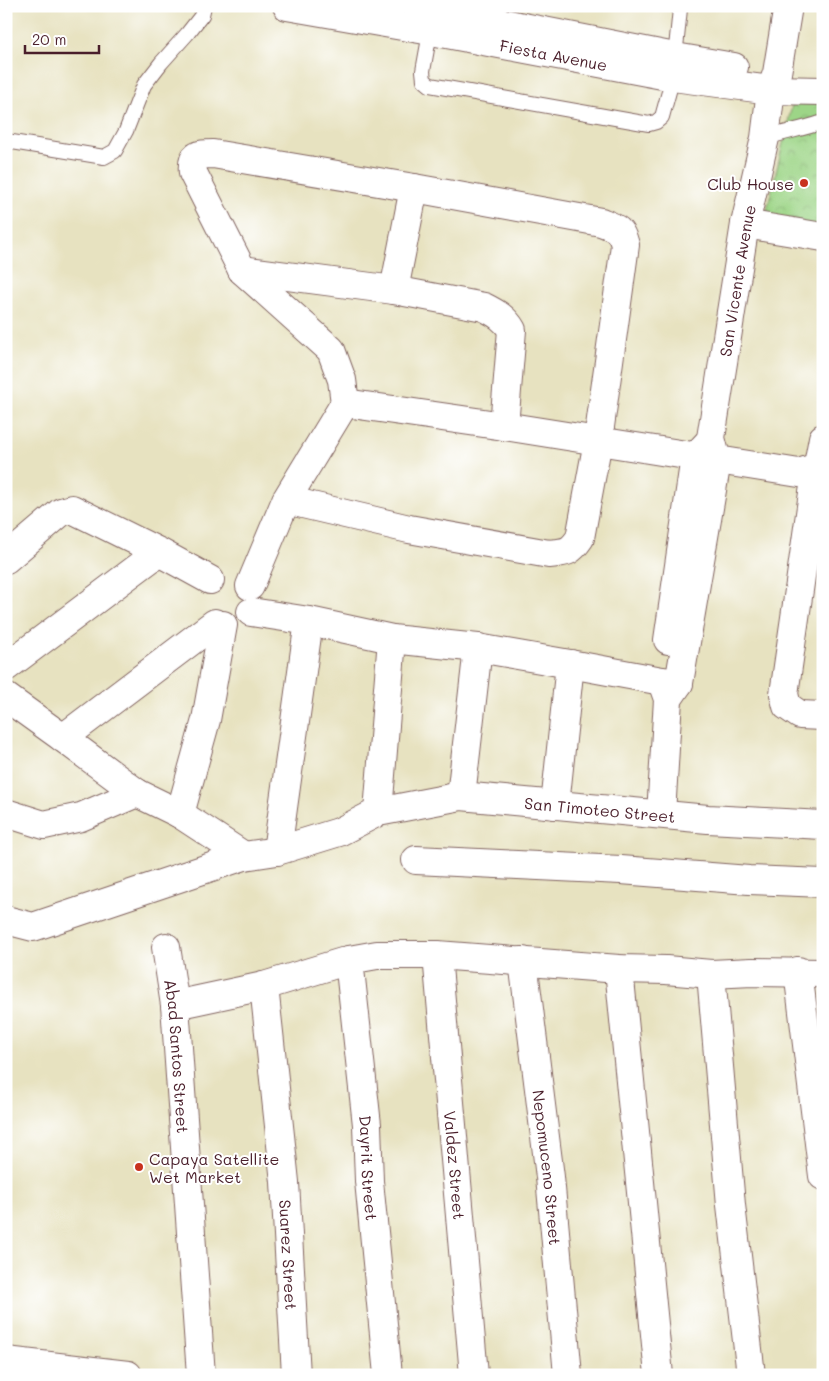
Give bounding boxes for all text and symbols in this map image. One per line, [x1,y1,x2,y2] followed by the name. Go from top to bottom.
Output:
[25,22,99,54] scale bar
[32,29,66,49] text: 20 m
[498,34,609,75] street label: Fiesta Avenue
[707,173,794,194] place label: Club House
[798,177,810,189] marker: Club House
[714,202,760,358] street label: San Vicente Avenue
[523,791,676,826] street label: San Timoteo Street
[161,978,194,1134] street label: Abad Santos Street
[529,1088,567,1246] street label: Nepomuceno Street
[440,1110,471,1221] street label: Valdez Street
[356,1114,383,1222] street label: Dayrit Street
[149,1148,279,1187] place label: Capaya Satellite Wet Market
[133,1161,145,1173] marker: Capaya Satellite Wet Market
[276,1199,303,1311] street label: Suarez Street

